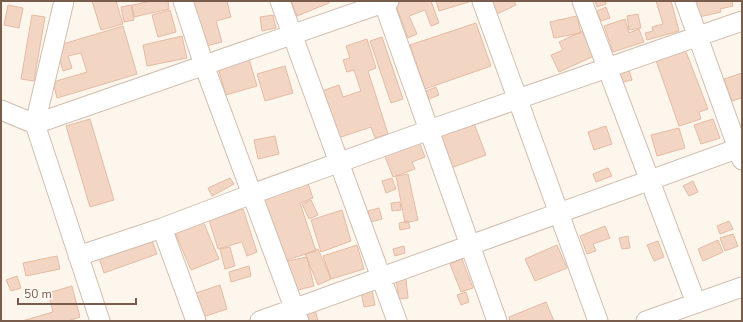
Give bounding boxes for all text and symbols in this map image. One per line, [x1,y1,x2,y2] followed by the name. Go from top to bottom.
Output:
[18,280,136,306] scale bar
[24,286,52,302] text: 50 m

